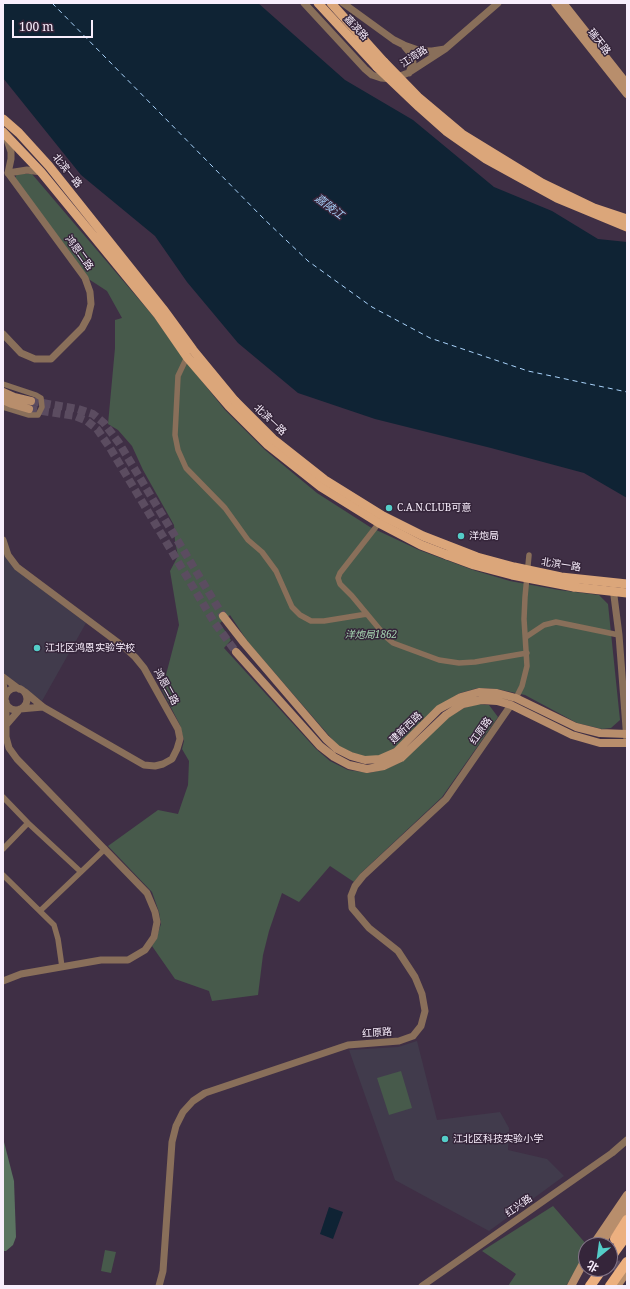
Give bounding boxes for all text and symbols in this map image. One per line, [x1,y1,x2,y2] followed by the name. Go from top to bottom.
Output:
[14,12,95,38] scale bar
[341,13,371,43] street label: 嘉滨路
[19,18,54,35] text: 100 m
[585,26,613,58] street label: 瑞天路
[398,44,430,70] street label: 江湾路
[50,152,84,190] street label: 北滨一路
[312,192,346,222] water label: 嘉陵江
[62,233,96,273] street label: 鸿恩二路
[251,402,289,438] street label: 北滨一路
[397,502,471,514] place label: C.A.N.CLUB可意
[384,503,394,513] marker: C.A.N.CLUB可意
[469,530,499,542] place label: 洋炮局
[456,531,466,541] marker: 洋炮局
[540,556,582,574] street label: 北滨一路
[345,629,397,641] park label: 洋炮局1862
[45,642,135,654] place label: 江北区鸿恩实验学校
[32,643,42,653] marker: 江北区鸿恩实验学校
[151,667,181,707] street label: 鸿恩二路
[387,710,425,746] street label: 建新西路
[467,715,495,747] street label: 红原路
[362,1026,392,1040] street label: 红原路
[453,1133,543,1145] place label: 江北区科技实验小学
[440,1134,450,1144] marker: 江北区科技实验小学
[503,1192,535,1220] street label: 红兴路
[578,1237,618,1277] north arrow
[584,1258,601,1276] text: 北

